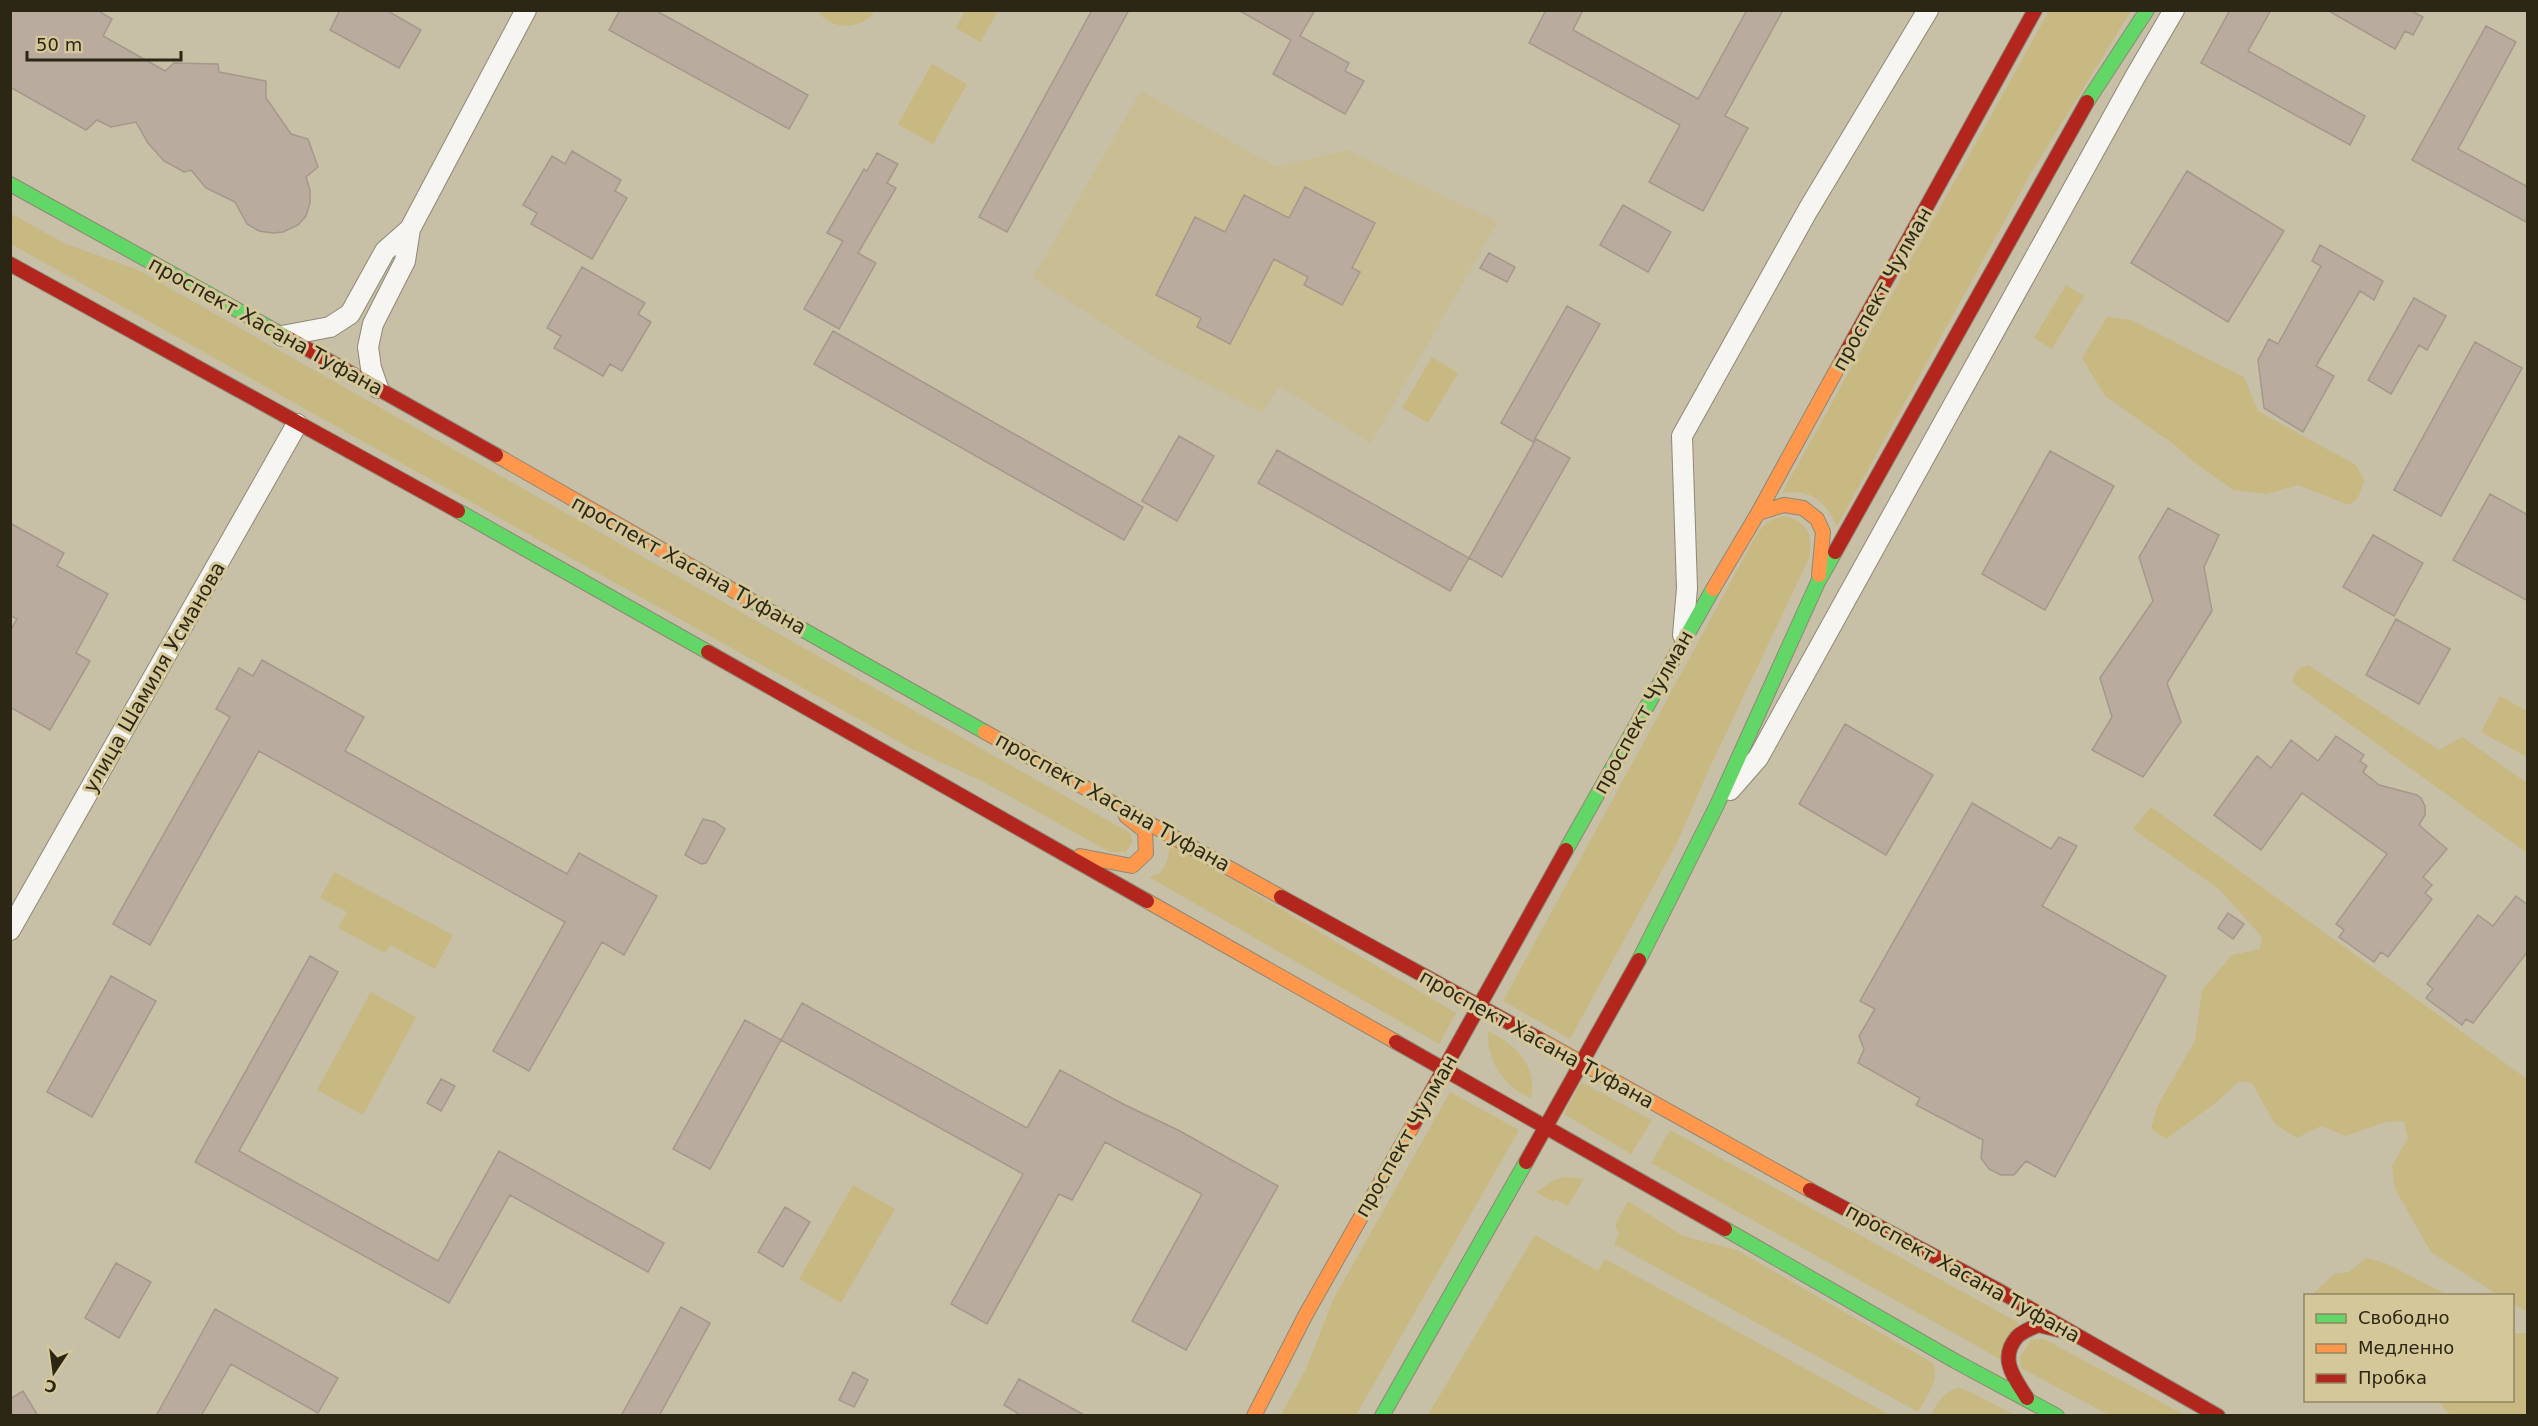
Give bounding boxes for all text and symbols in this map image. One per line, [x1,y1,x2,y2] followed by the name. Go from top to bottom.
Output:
[27,24,182,62] scale bar
[36,34,82,55] text: 50 m
[1827,203,1937,375] street label: проспект Чулман
[145,251,387,401] street label: проспект Хасана Туфана
[568,490,810,640] street label: проспект Хасана Туфана
[78,557,230,797] street label: улица Шамиля Усманова
[1588,626,1698,798] street label: проспект Чулман
[992,727,1234,877] street label: проспект Хасана Туфана
[1416,964,1658,1114] street label: проспект Хасана Туфана
[1350,1051,1462,1221] street label: проспект Чулман
[1842,1198,2084,1348] street label: проспект Хасана Туфана
[2304,1294,2514,1402] legend
[2358,1307,2450,1328] text: Свободно
[2358,1337,2454,1358] text: Медленно
[24,1342,84,1402] north arrow
[2358,1367,2427,1388] text: Пробка
[43,1376,59,1397] text: С

